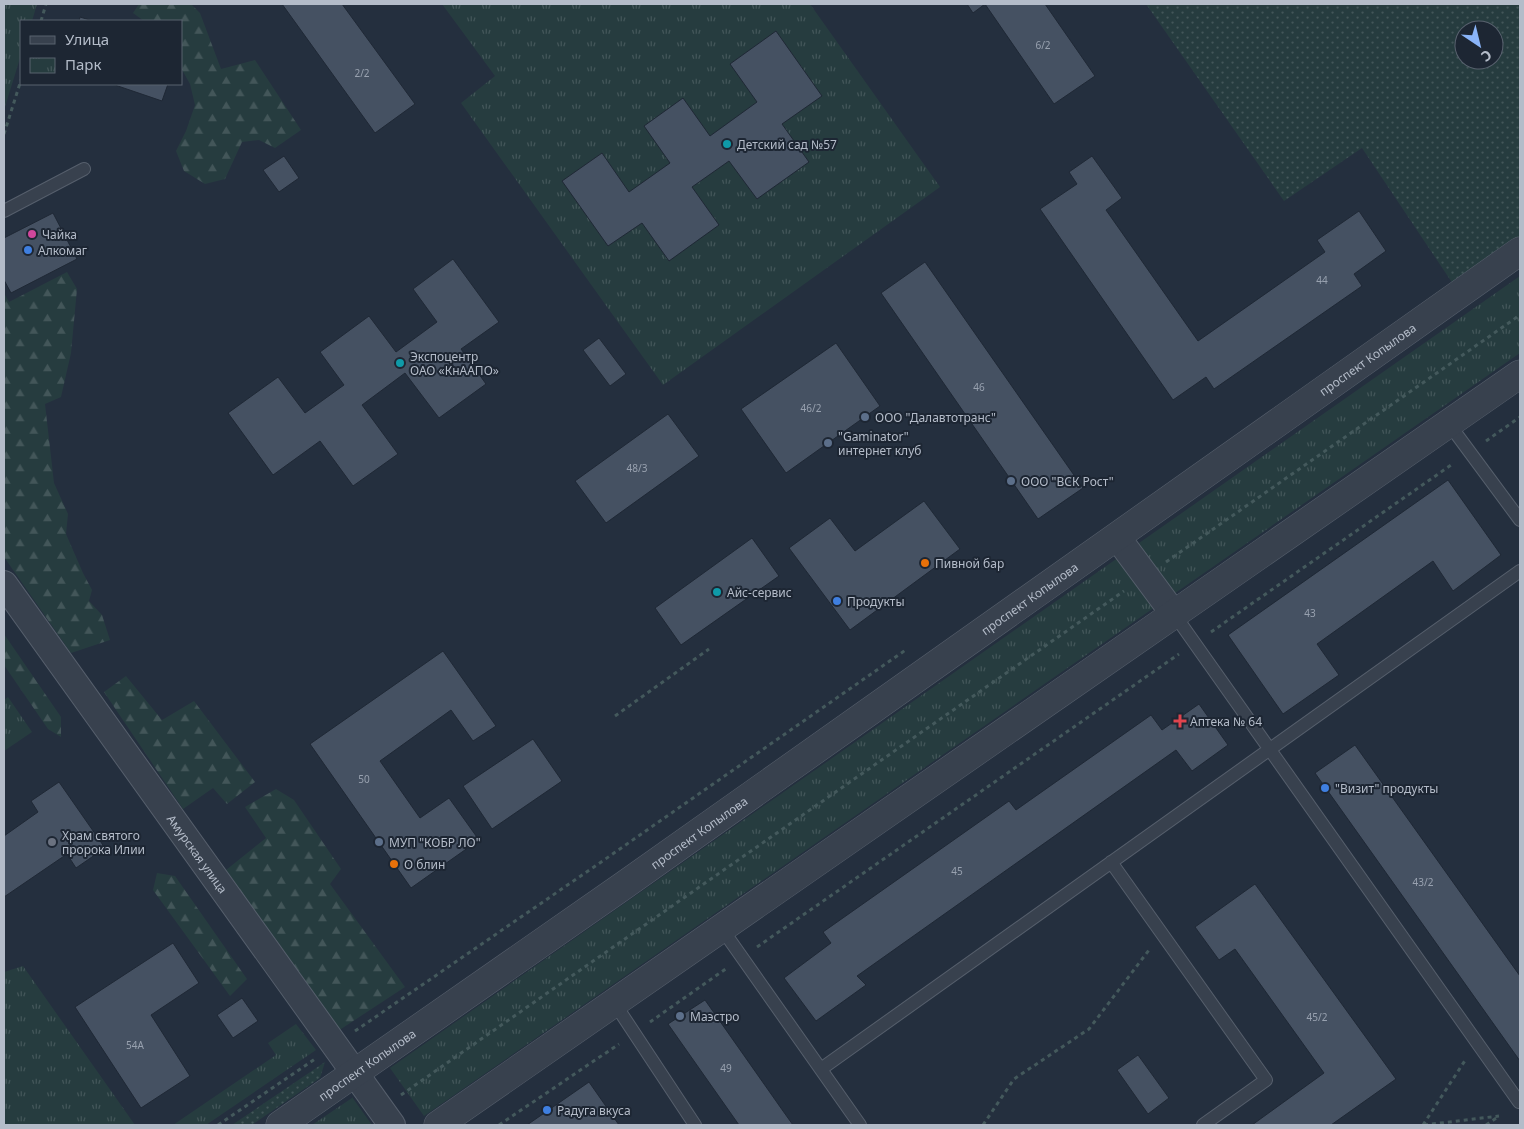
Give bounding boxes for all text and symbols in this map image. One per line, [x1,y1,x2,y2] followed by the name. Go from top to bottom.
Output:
[20,20,182,85] legend
[1454,20,1504,70] north arrow
[65,29,109,49] text: Улица
[1035,38,1051,52] house number: 6/2
[1478,46,1496,66] text: С
[65,54,101,74] text: Парк
[354,66,370,80] house number: 2/2
[737,136,837,153] place label: Детский сад №57
[721,138,733,150] marker: Детский сад №57
[42,226,77,243] place label: Чайка
[26,228,38,240] marker: Чайка
[38,242,87,259] place label: Алкомаг
[22,244,34,256] marker: Алкомаг
[1316,273,1328,287] house number: 44
[1315,319,1419,399] street label: проспект Копылова
[410,348,499,379] place label: Экспоцентр ОАО «КнААПО»
[394,357,406,369] marker: Экспоцентр ОАО «КнААПО»
[973,380,985,394] house number: 46
[801,401,822,415] house number: 46/2
[875,409,996,426] place label: ООО "Далавтотранс"
[859,411,871,423] marker: ООО "Далавтотранс"
[838,428,921,459] place label: "Gaminator" интернет клуб
[822,437,834,449] marker: "Gaminator" интернет клуб
[627,461,648,475] house number: 48/3
[1021,473,1114,490] place label: ООО "ВСК Рост"
[1005,475,1017,487] marker: ООО "ВСК Рост"
[935,555,1004,572] place label: Пивной бар
[919,557,931,569] marker: Пивной бар
[978,558,1081,638] street label: проспект Копылова
[727,584,792,601] place label: Айс-сервис
[711,586,723,598] marker: Айс-сервис
[847,593,905,610] place label: Продукты
[831,595,843,607] marker: Продукты
[1304,606,1316,620] house number: 43
[1190,713,1262,730] place label: Аптека № 64
[1174,715,1186,727] marker: Аптека № 64
[358,772,370,786] house number: 50
[1335,780,1438,797] place label: "Визит" продукты
[1319,782,1331,794] marker: "Визит" продукты
[647,792,751,872] street label: проспект Копылова
[163,811,232,897] street label: Амурская улица
[62,827,145,858] place label: Храм святого пророка Илии
[389,834,481,851] place label: МУП "КОБР ЛО"
[46,836,58,848] marker: Храм святого пророка Илии
[373,836,385,848] marker: МУП "КОБР ЛО"
[404,856,445,873] place label: О блин
[388,858,400,870] marker: О блин
[951,864,963,878] house number: 45
[1413,875,1434,889] house number: 43/2
[690,1008,739,1025] place label: Маэстро
[674,1010,686,1022] marker: Маэстро
[1307,1010,1328,1024] house number: 45/2
[315,1025,419,1104] street label: проспект Копылова
[126,1038,145,1052] house number: 54А
[720,1061,732,1075] house number: 49
[557,1102,631,1119] place label: Радуга вкуса
[541,1104,553,1116] marker: Радуга вкуса

